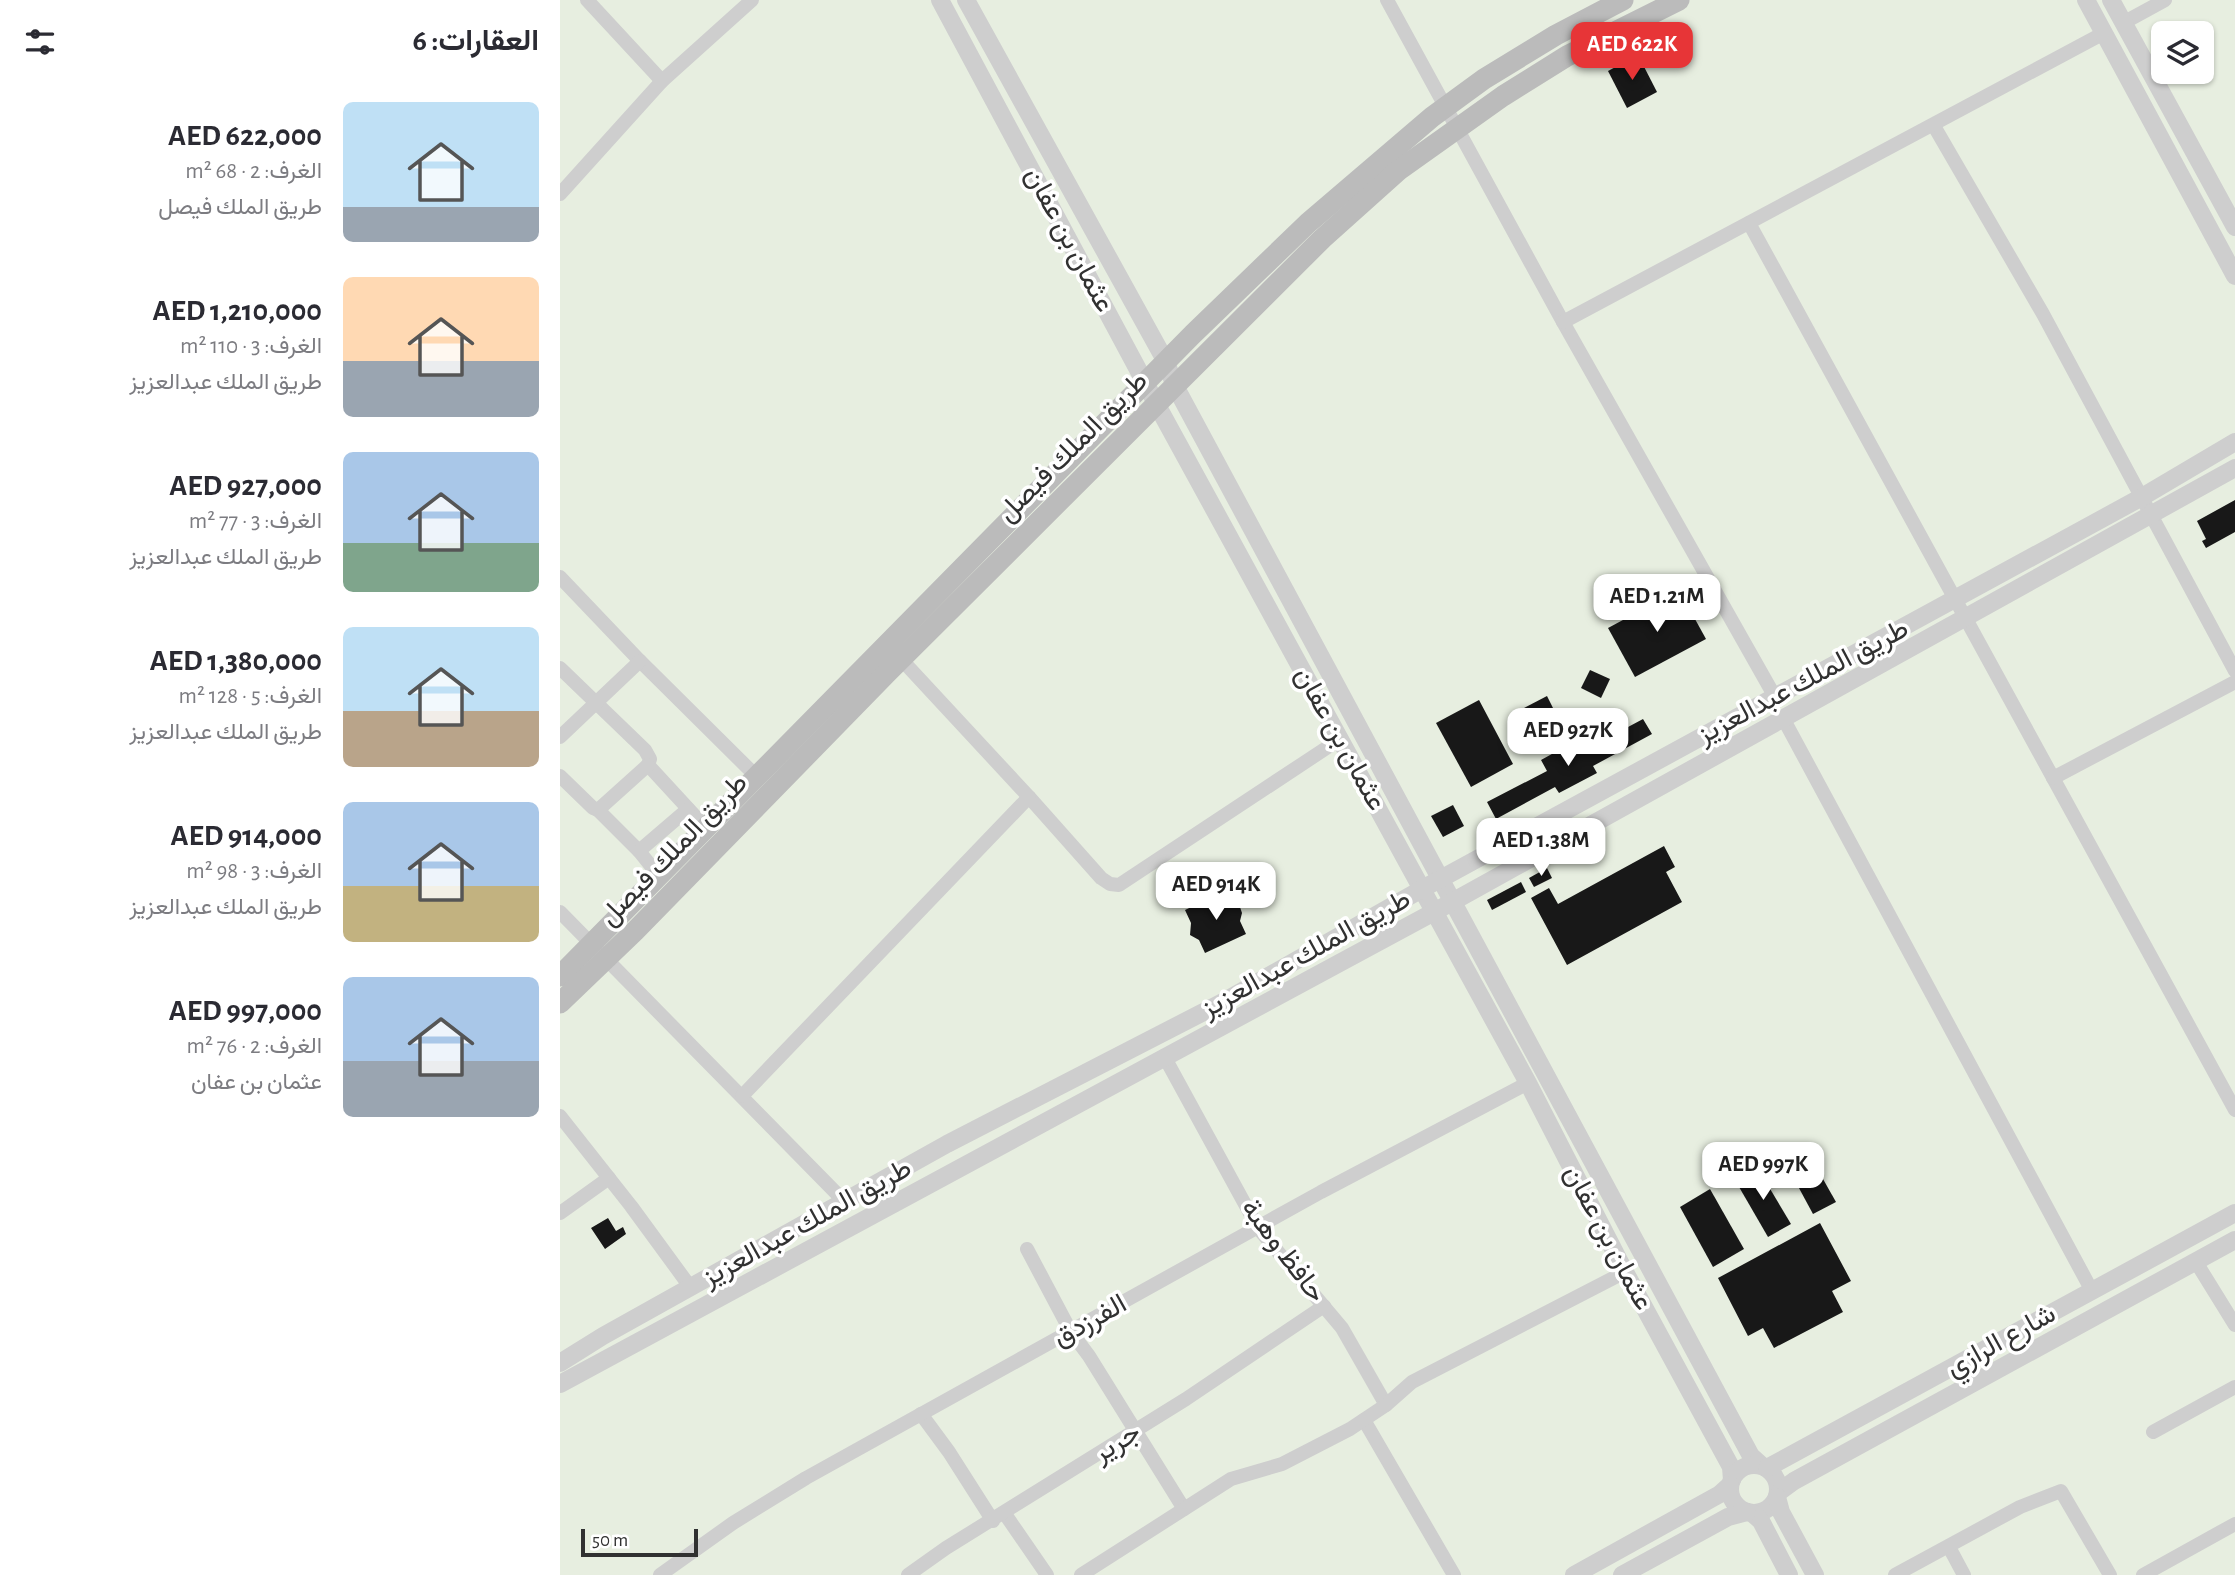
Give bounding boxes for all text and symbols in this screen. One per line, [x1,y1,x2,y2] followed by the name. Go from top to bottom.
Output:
[2151,21,2214,84] map controls
[2151,21,2214,84] button: layers
[1560,22,1704,82] pin: AED 622K
[21,23,59,61] icon: filters
[413,26,539,56] text: العقارات: 6
[1587,33,1677,56] text: AED 622K
[168,121,322,151] text: AED 622,000
[399,130,483,214] icon: home
[185,160,322,183] text: الغرف: 2 · 68 m²
[1018,163,1119,317] street label: عثمان بن عفان
[158,196,322,219] text: طريق الملك فيصل
[153,296,322,326] text: AED 1,210,000
[399,305,483,389] icon: home
[180,335,322,358] text: الغرف: 3 · 110 m²
[993,367,1155,529] street label: طريق الملك فيصل
[129,371,322,394] text: طريق الملك عبدالعزيز
[169,471,322,501] text: AED 927,000
[399,480,483,564] icon: home
[189,510,322,533] text: الغرف: 3 · 77 m²
[129,546,322,569] text: طريق الملك عبدالعزيز
[1577,574,1737,634] pin: AED 1.21M
[1609,585,1705,608] text: AED 1.21M
[1692,615,1914,752] street label: طريق الملك عبدالعزيز
[150,646,322,676] text: AED 1,380,000
[399,655,483,739] icon: home
[1288,662,1391,816] street label: عثمان بن عفان
[179,685,322,708] text: الغرف: 5 · 128 m²
[1496,708,1640,768] pin: AED 927K
[1523,719,1613,742] text: AED 927K
[129,721,322,744] text: طريق الملك عبدالعزيز
[595,769,755,933] street label: طريق الملك فيصل
[1461,818,1621,878] pin: AED 1.38M
[170,821,322,851] text: AED 914,000
[1492,829,1590,852] text: AED 1.38M
[399,830,483,914] icon: home
[186,860,322,883] text: الغرف: 3 · 98 m²
[1144,862,1288,922] pin: AED 914K
[1172,873,1260,896] text: AED 914K
[1196,885,1416,1025] street label: طريق الملك عبدالعزيز
[129,896,322,919] text: طريق الملك عبدالعزيز
[169,996,322,1026] text: AED 997,000
[399,1005,483,1089] icon: home
[187,1035,322,1058] text: الغرف: 2 · 76 m²
[191,1071,322,1094] text: عثمان بن عفان
[1691,1142,1835,1202] pin: AED 997K
[1718,1153,1808,1176] text: AED 997K
[697,1154,917,1294] street label: طريق الملك عبدالعزيز
[1557,1161,1658,1315] street label: عثمان بن عفان
[1234,1194,1331,1309] street label: حافظ وهبة
[1049,1290,1132,1354] street label: الفرزدق
[1942,1300,2064,1389] street label: شارع الرازي
[1087,1418,1147,1470] street label: جرير
[581,1526,698,1558] scale bar
[592,1531,628,1550] text: 50 m

